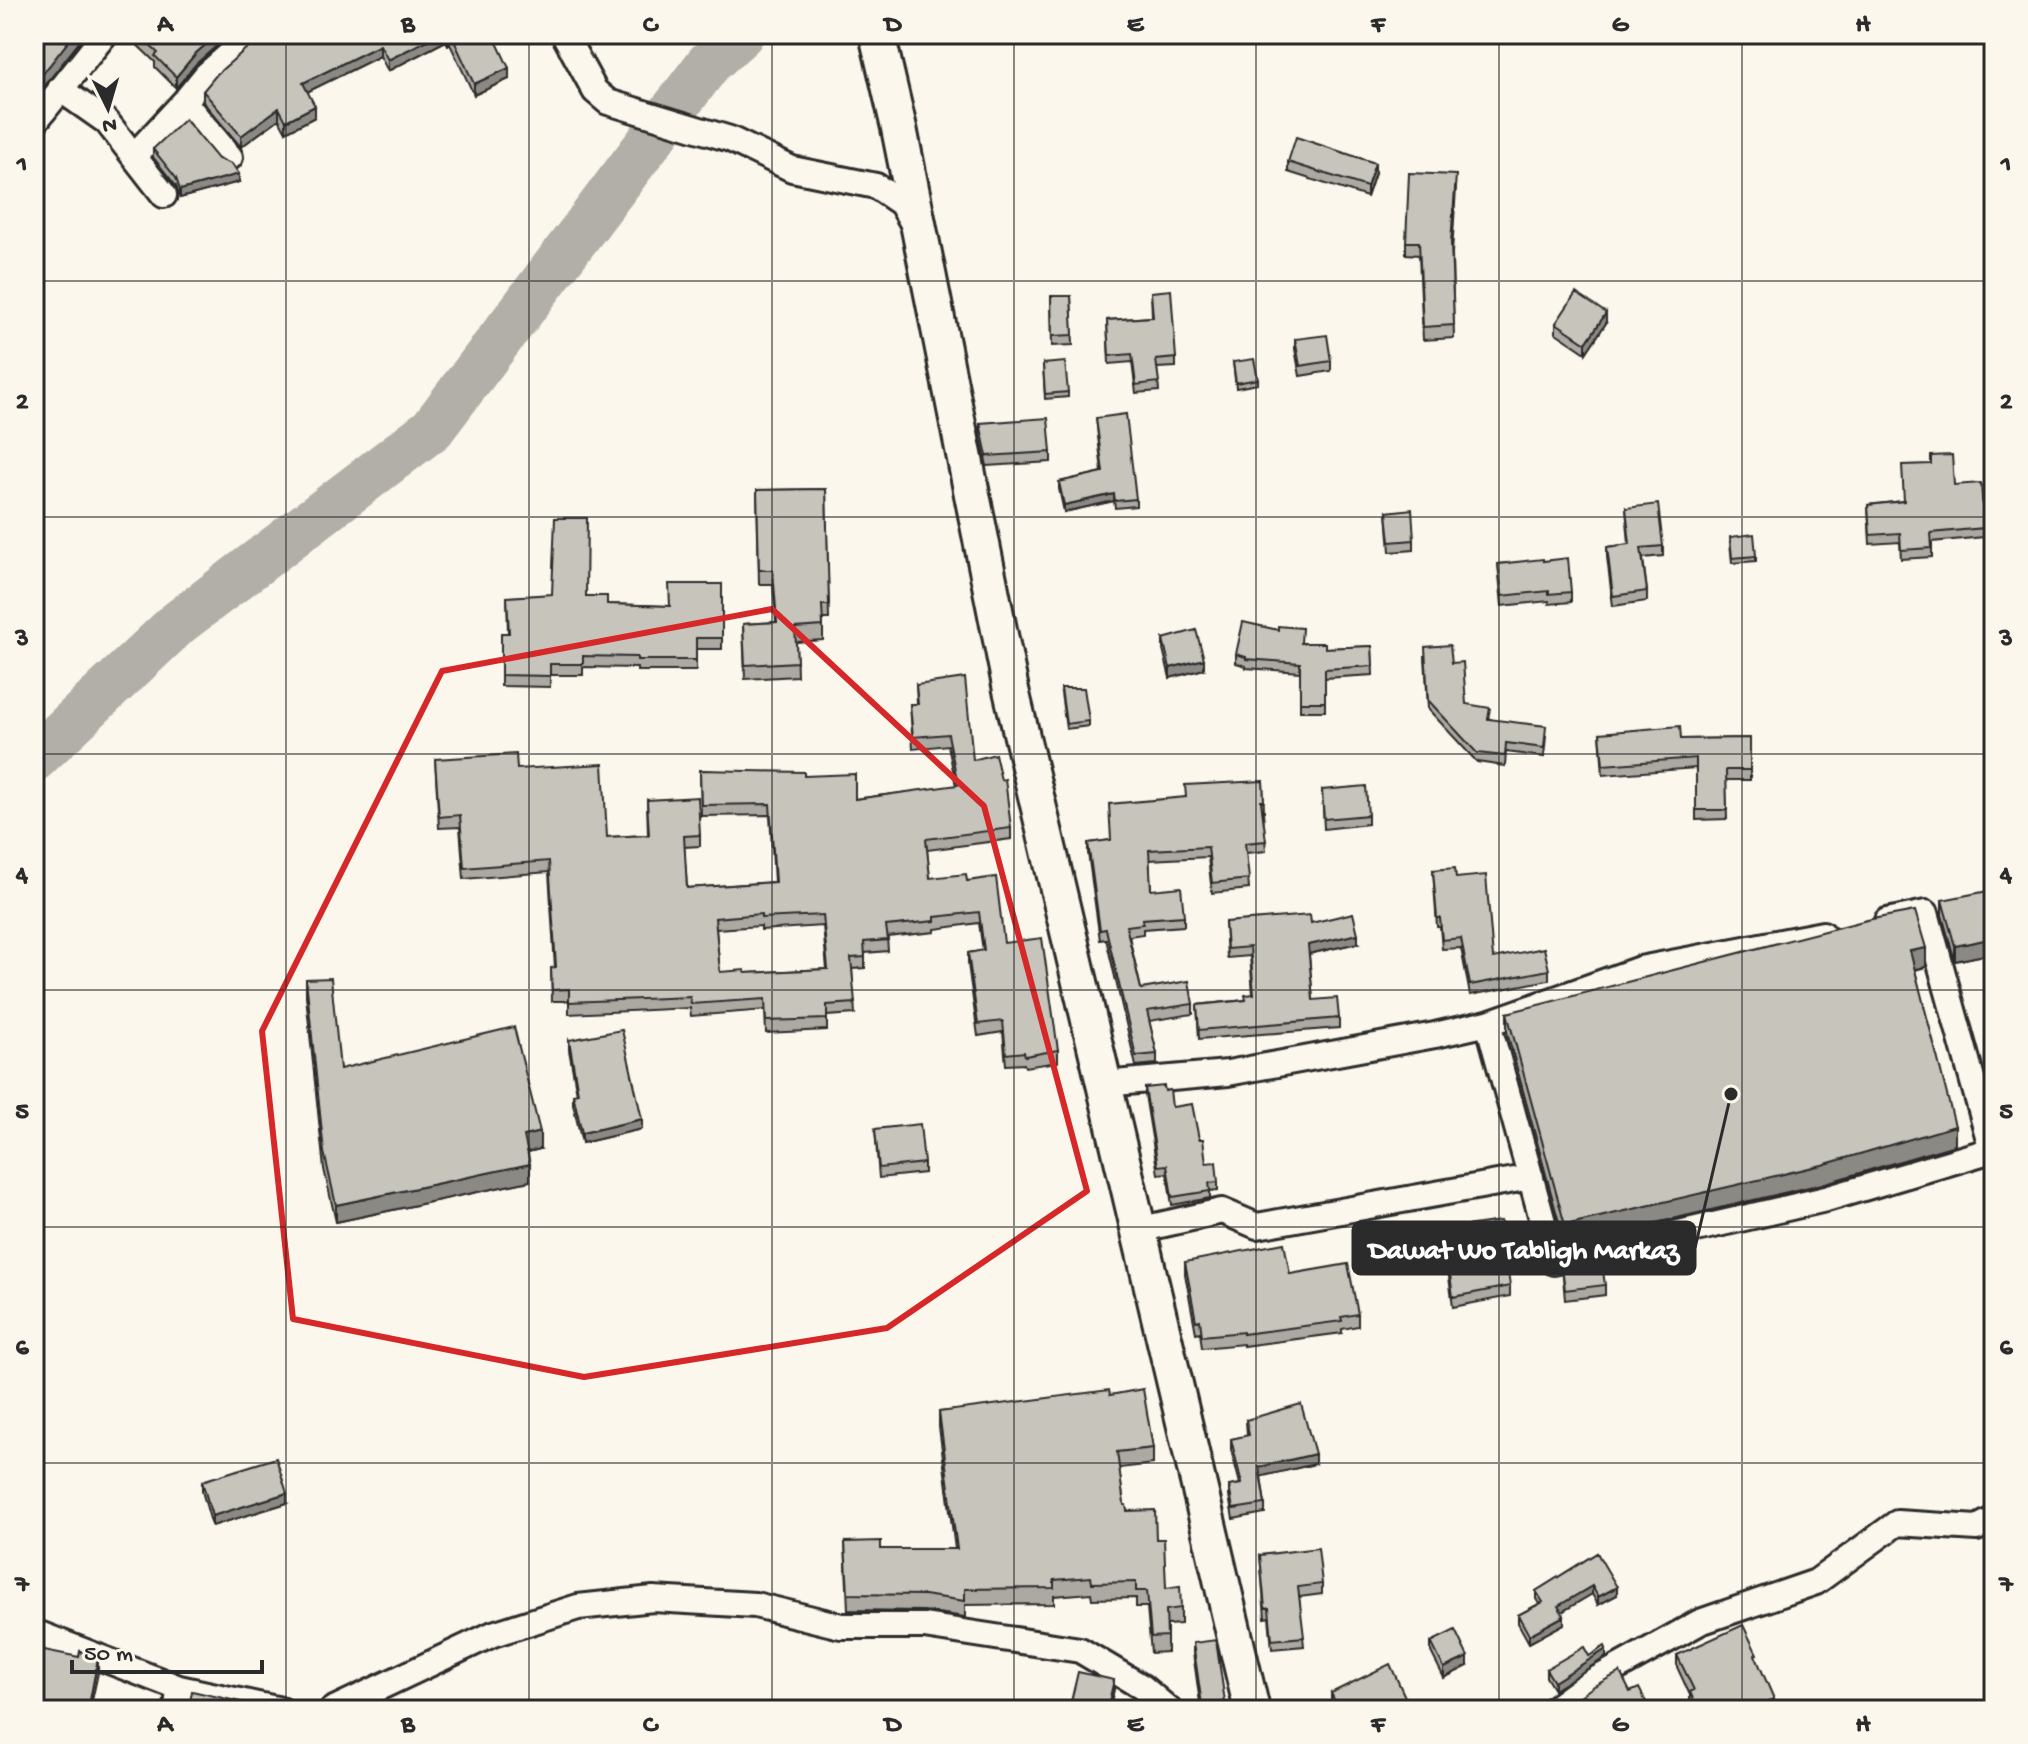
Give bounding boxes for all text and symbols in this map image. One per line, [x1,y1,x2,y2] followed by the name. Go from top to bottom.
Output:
[156,11,174,42] text: A
[400,11,416,42] text: B
[643,11,660,42] text: C
[883,11,903,42] text: D
[1127,11,1145,42] text: E
[1370,11,1386,42] text: F
[1612,11,1630,42] text: G
[1856,11,1872,42] text: H
[68,68,148,148] north arrow
[101,110,118,138] text: N
[16,151,27,182] text: 1
[2000,151,2011,182] text: 1
[16,388,29,419] text: 2
[2000,388,2013,419] text: 2
[14,625,29,656] text: 3
[1998,625,2013,656] text: 3
[15,861,29,892] text: 4
[1999,861,2013,892] text: 4
[15,1098,29,1129] text: 5
[1999,1098,2013,1129] text: 5
[1353,1222,1695,1274] callout: Dawat Wo Tabligh Markaz
[1366,1236,1681,1269] text: Dawat Wo Tabligh Markaz
[15,1334,29,1365] text: 6
[1999,1334,2013,1365] text: 6
[13,1571,30,1602] text: 7
[1997,1571,2014,1602] text: 7
[72,1624,262,1674] scale bar
[84,1641,133,1670] text: 50 m
[156,1711,174,1742] text: A
[400,1711,416,1742] text: B
[643,1711,660,1742] text: C
[883,1711,903,1742] text: D
[1127,1711,1145,1742] text: E
[1370,1711,1386,1742] text: F
[1612,1711,1630,1742] text: G
[1856,1711,1872,1742] text: H

